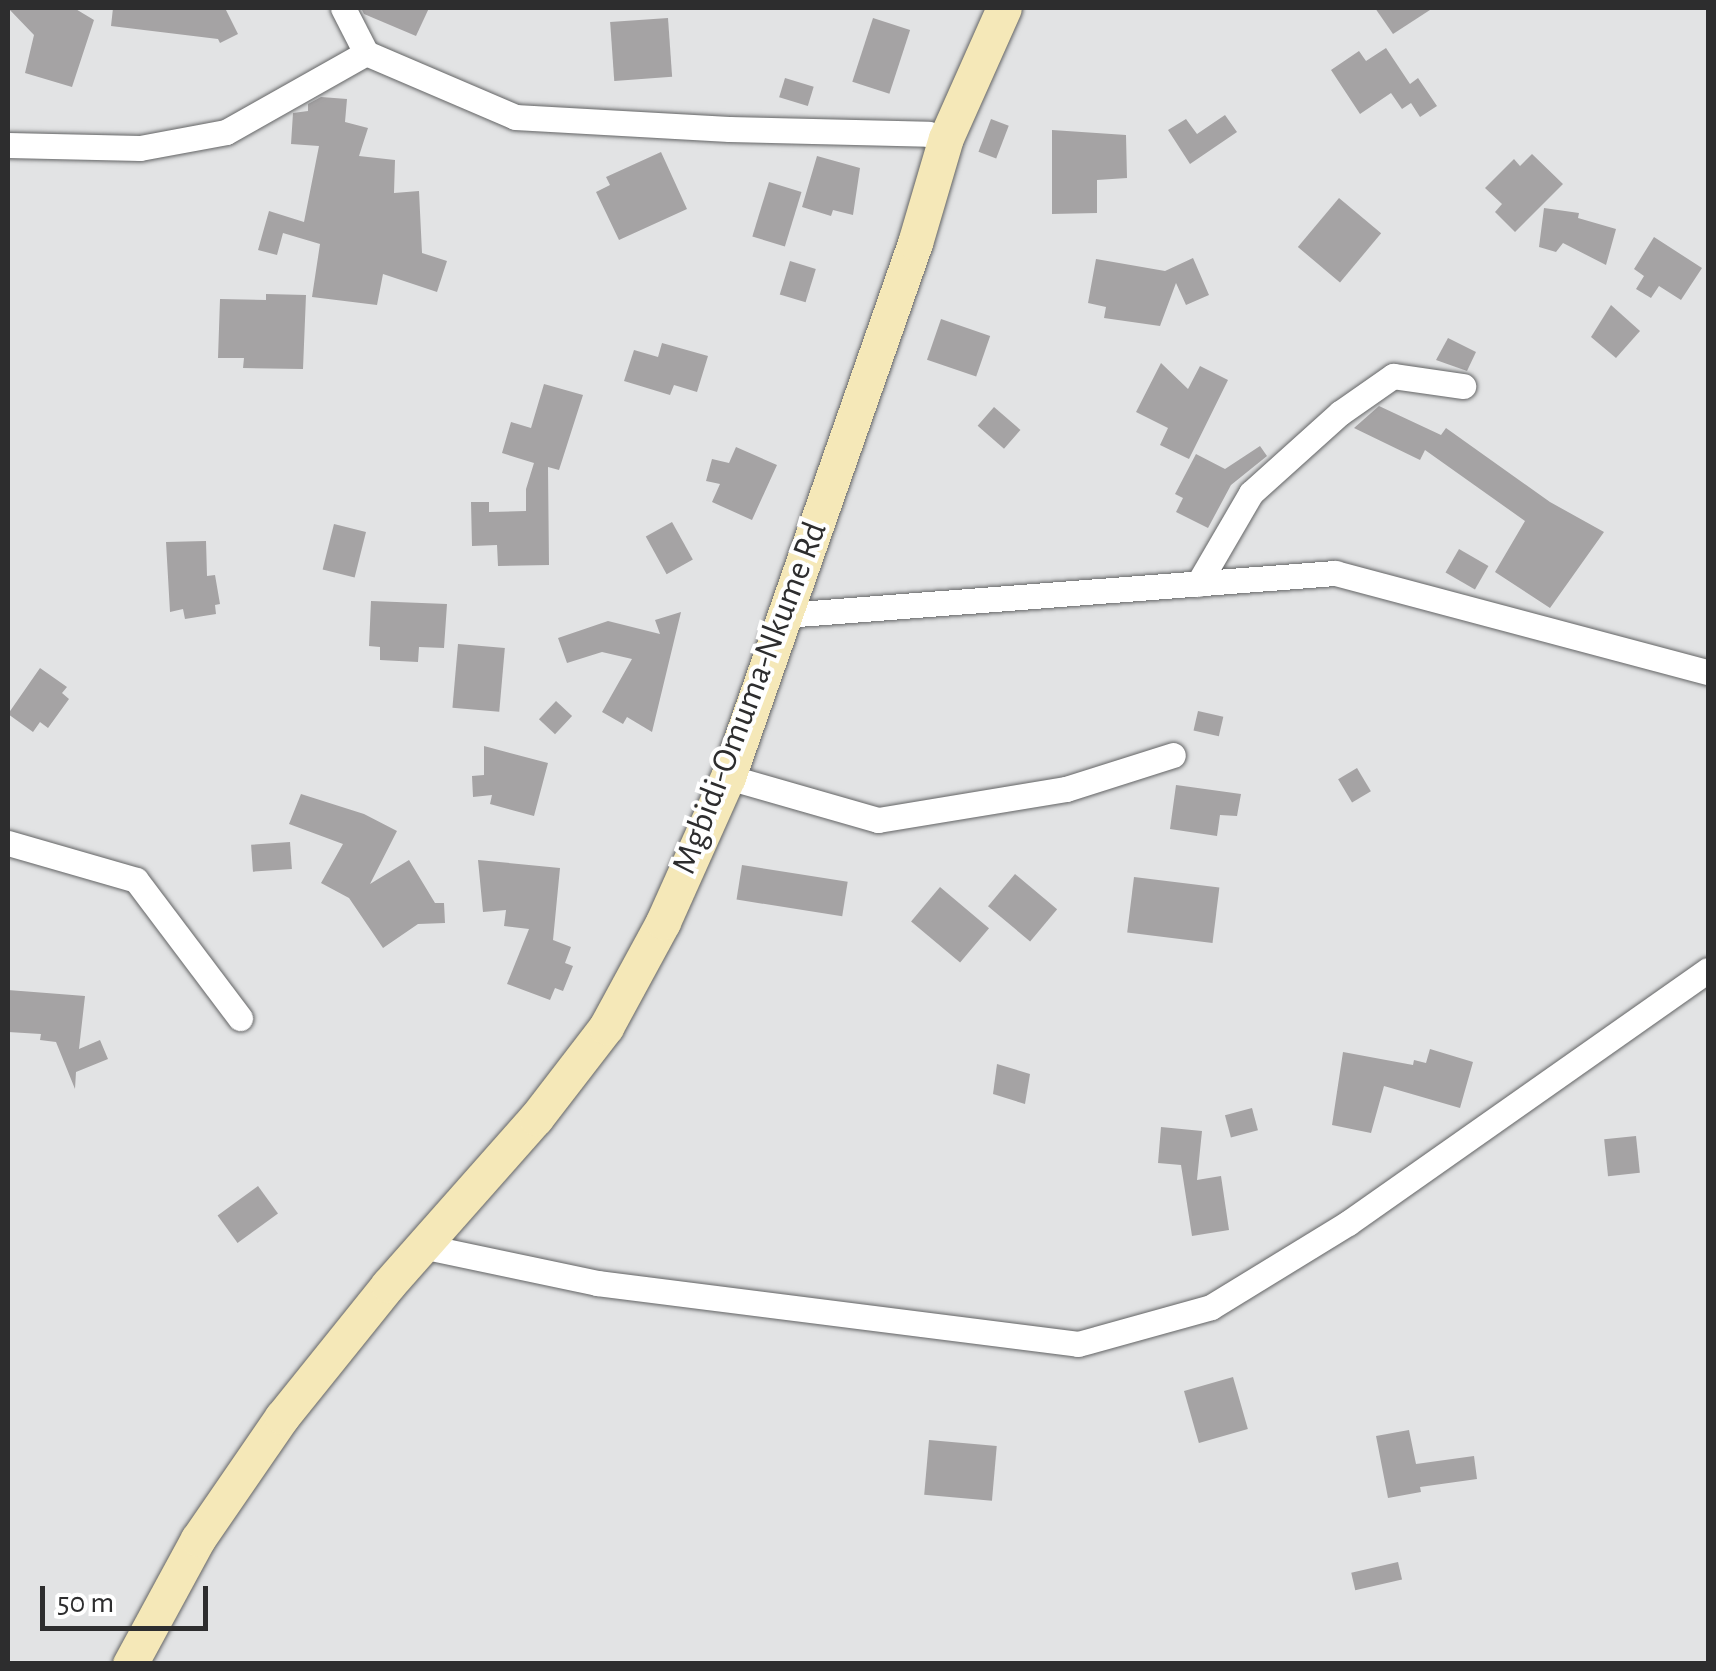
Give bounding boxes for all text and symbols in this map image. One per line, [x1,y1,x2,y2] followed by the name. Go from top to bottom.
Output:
[663,516,837,880] street label: Mgbidi-Omuma-Nkume Rd
[45,1566,212,1628] scale bar
[57,1588,114,1618] text: 50 m

